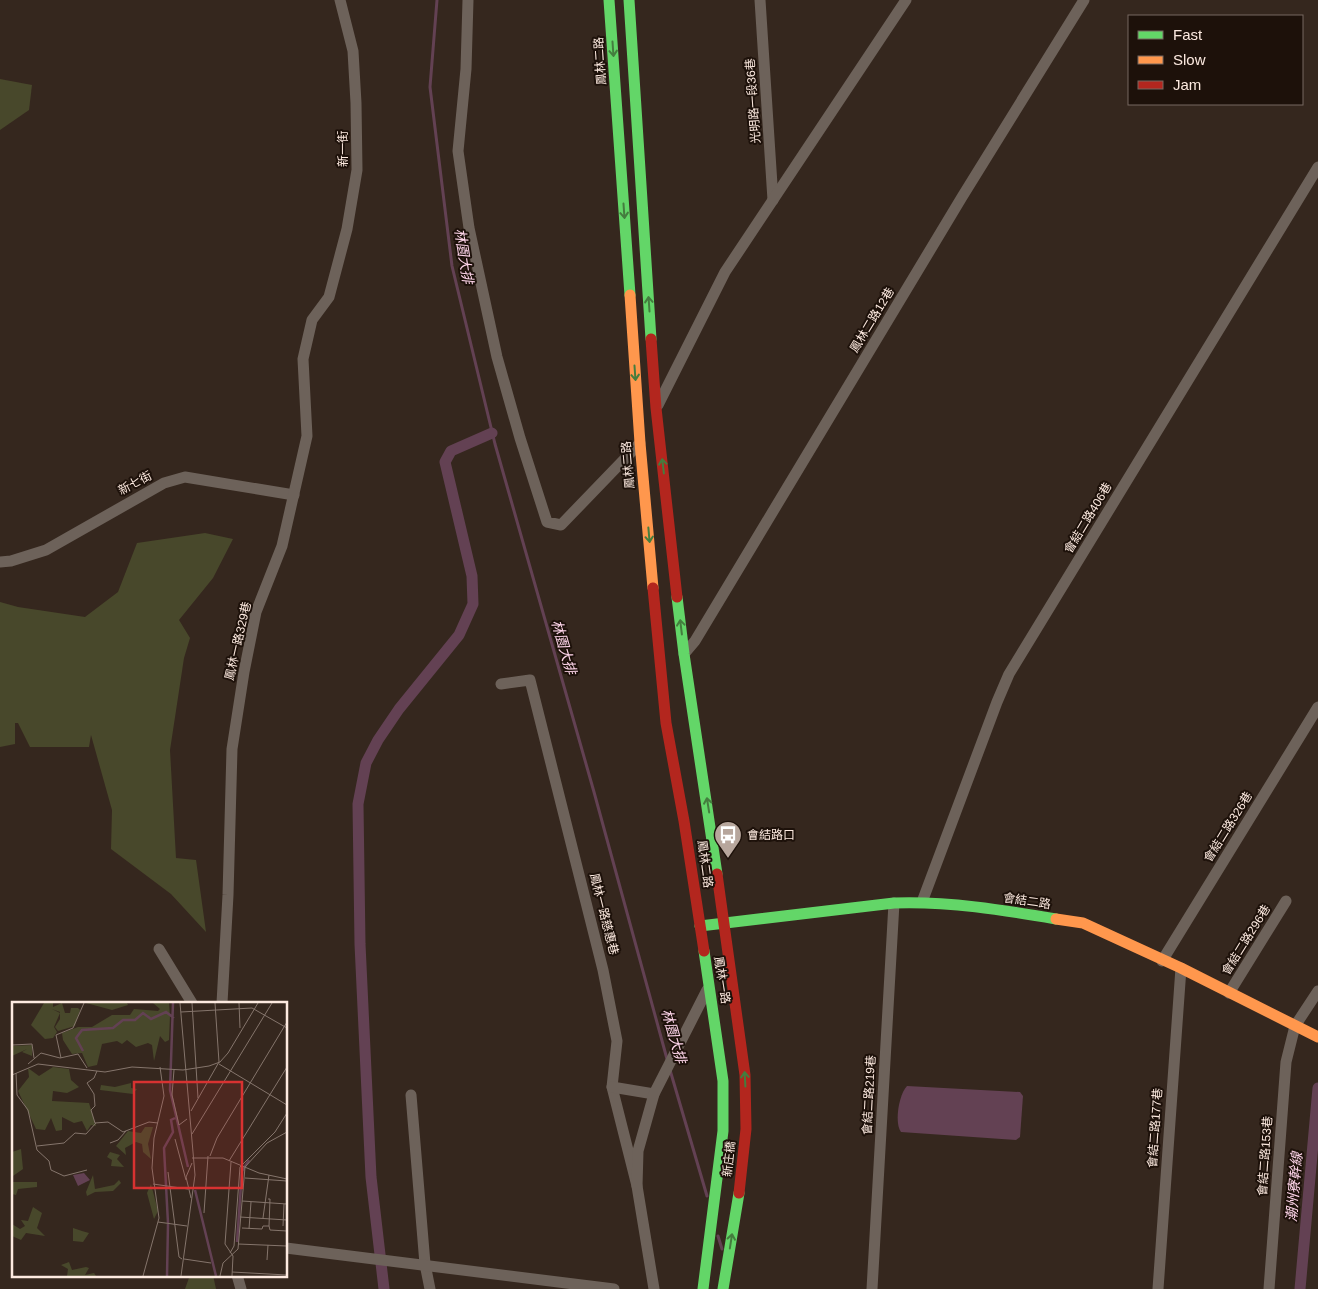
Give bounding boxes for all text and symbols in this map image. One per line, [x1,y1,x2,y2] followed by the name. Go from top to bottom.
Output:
[1128,15,1303,105] legend
[1173,26,1203,43] text: Fast
[591,37,609,85] street label: 鳳林二路
[608,40,617,56] one-way arrow
[1173,51,1206,68] text: Slow
[743,58,763,144] street label: 光明路一段36巷
[1173,76,1201,93] text: Jam
[336,131,350,167] street label: 新一街
[619,202,628,218] one-way arrow
[452,227,477,287] water label: 林園大排
[847,285,897,355] street label: 鳳林二路12巷
[644,296,654,312] one-way arrow
[630,365,640,381] one-way arrow
[619,440,637,490] street label: 鳳林二路
[658,458,668,474] one-way arrow
[116,468,154,498] street label: 新七街
[1061,480,1115,556] street label: 會結二路406巷
[644,526,653,542] one-way arrow
[222,600,254,682] street label: 鳳林一路329巷
[549,618,580,678] water label: 林園大排
[676,619,686,635] one-way arrow
[1201,789,1255,865] street label: 會結二路326巷
[703,797,713,813] one-way arrow
[713,820,743,859] bus stop icon: 會結路口
[747,828,795,842] place label: 會結路口
[695,839,715,889] street label: 鳳林二路
[587,872,621,956] street label: 鳳林一路慈惠巷
[1002,891,1052,911] street label: 會結二路
[1219,902,1273,978] street label: 會結二路296巷
[711,955,733,1005] street label: 鳳林一路
[12,1002,288,1276] inset map
[659,1007,690,1067] water label: 林園大排
[860,1055,878,1135] street label: 會結二路219巷
[740,1072,749,1088] one-way arrow
[1145,1088,1165,1168] street label: 會結二路177巷
[1255,1116,1275,1196] street label: 會結二路153巷
[720,1140,738,1178] street label: 新庄橋
[1283,1149,1305,1223] water label: 潮州寮幹線
[726,1233,736,1249] one-way arrow

